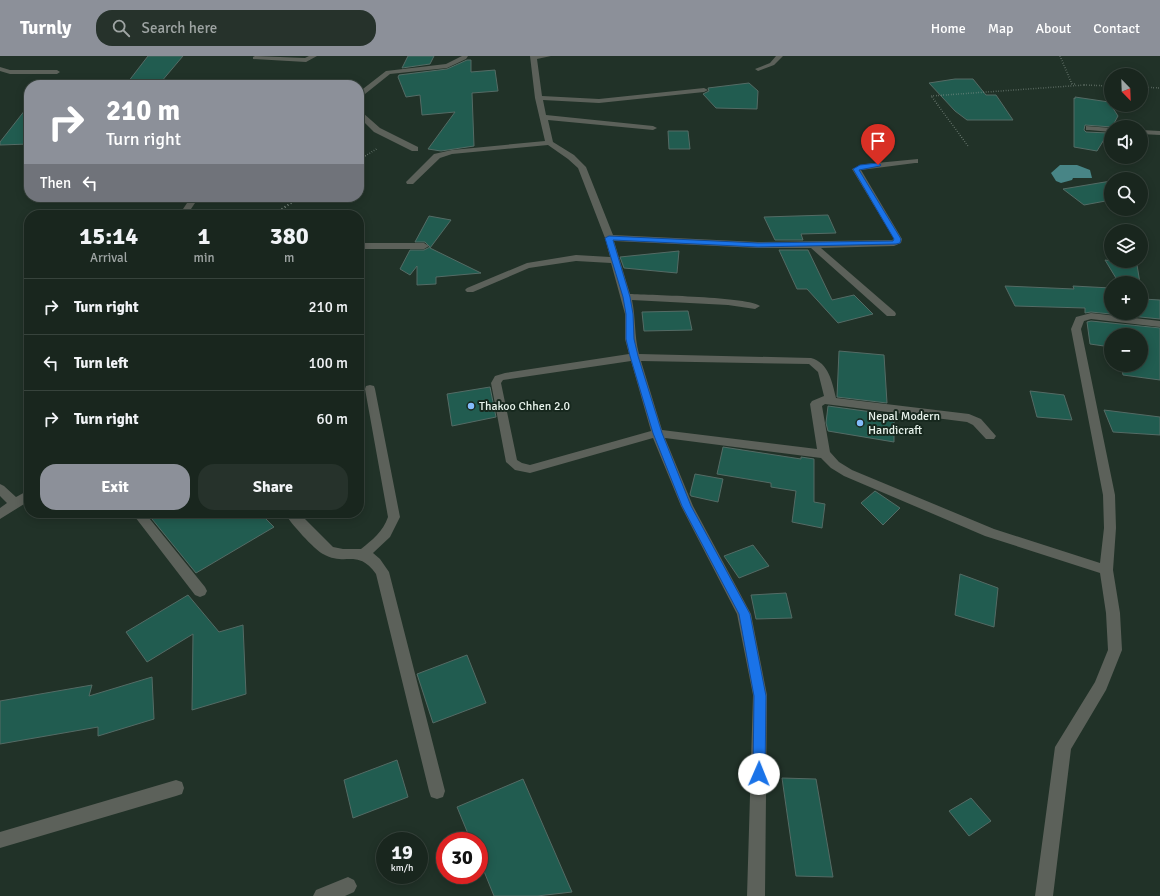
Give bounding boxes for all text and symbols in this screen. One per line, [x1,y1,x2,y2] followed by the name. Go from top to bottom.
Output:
[96,10,376,46] search box
[20,16,72,40] text: Turnly
[110,17,132,39] icon: search
[142,19,217,37] text: Search here
[931,20,966,37] text: Home
[988,20,1013,37] text: Map
[1035,20,1071,37] text: About
[1093,20,1140,37] text: Contact
[1104,68,1148,112] north arrow
[1104,68,1148,372] map controls
[106,94,180,128] text: 210 m
[40,96,92,148] icon: right
[1104,120,1148,164] button: sound
[861,124,895,165] pin
[106,128,181,150] text: Turn right
[867,130,889,152] icon: arrive
[79,172,101,194] icon: left
[1104,172,1148,216] button: search
[40,174,71,192] text: Then
[79,221,138,251] text: 15:14
[198,221,210,251] text: 1
[270,221,309,251] text: 380
[1104,224,1148,268] button: layers
[90,250,127,266] text: Arrival
[194,250,215,266] text: min
[284,250,294,266] text: m
[1104,276,1148,320] button: +
[40,296,62,318] icon: right
[74,298,139,316] text: Turn right
[308,298,348,316] text: 210 m
[1104,328,1148,372] button: −
[40,352,62,374] icon: left
[74,354,128,372] text: Turn left
[308,354,348,372] text: 100 m
[479,399,570,414] place label: Thakoo Chhen 2.0
[466,401,476,411] marker: Thakoo Chhen 2.0
[40,408,62,430] icon: right
[868,409,940,438] place label: Nepal Modern Handicraft
[74,410,139,428] text: Turn right
[317,410,348,428] text: 60 m
[855,418,865,428] marker: Nepal Modern Handicraft
[40,464,190,510] button: Exit
[198,464,348,510] button: Share
[738,753,780,795] position arrow
[436,832,488,884] speed limit sign: 30
[391,840,413,865] text: 19
[391,862,413,874] text: km/h

